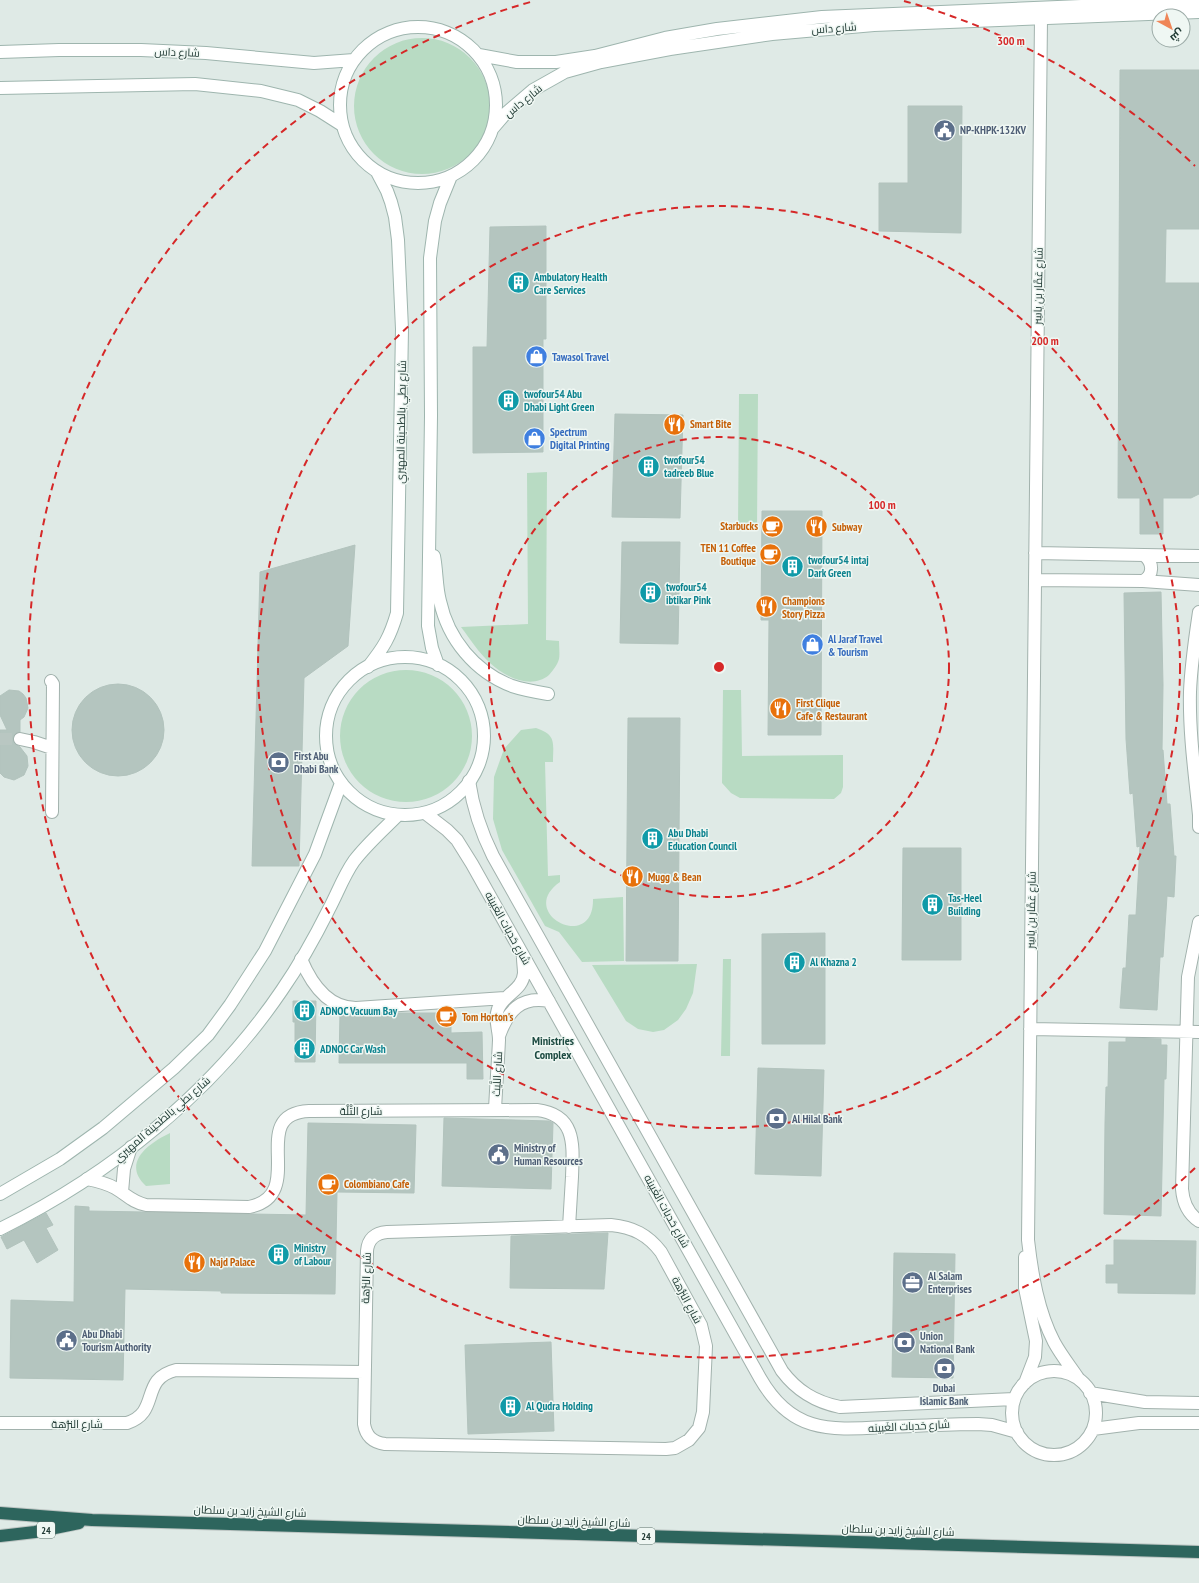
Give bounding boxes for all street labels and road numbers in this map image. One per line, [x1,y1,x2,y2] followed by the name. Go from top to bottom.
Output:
[811,19,857,38] street label: شارع داس
[154,44,200,61] street label: شارع داس
[501,81,546,121] street label: شارع داس
[1030,247,1047,326] street label: شارع عَمَّار بن ياسِر
[393,360,411,484] street label: شارع بطي بالطحينة المهيري
[1023,871,1040,950] street label: شارع عَمَّار بن ياسِر
[481,889,534,968] street label: شارع حَدبات الغَبينه
[489,1051,506,1097] street label: شارع اللَّيث
[111,1073,214,1166] street label: شارع بطي بالطحينة المهيري
[340,1104,382,1119] street label: شارع التَّلَّة
[640,1172,693,1251] street label: شارع حَدبات الغَبينه
[358,1252,375,1304] street label: شارع النُّزهة
[668,1274,705,1326] street label: شارع النُّزهة
[51,1417,103,1432] street label: شارع النُّزهة
[868,1417,950,1436] street label: شارع حَدبات الغَبينه
[193,1502,307,1521] street label: شارع الشيخ زايد بن سلطان
[517,1512,631,1531] street label: شارع الشيخ زايد بن سلطان
[841,1521,955,1540] street label: شارع الشيخ زايد بن سلطان
[37,1522,55,1538] road number: 24
[637,1528,655,1544] road number: 24

